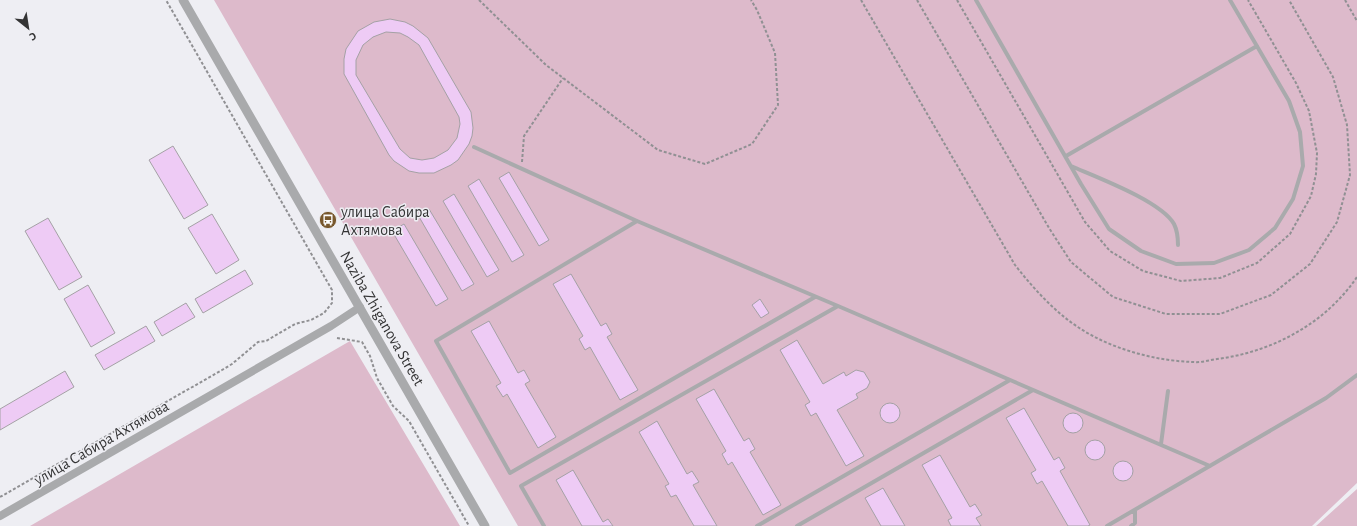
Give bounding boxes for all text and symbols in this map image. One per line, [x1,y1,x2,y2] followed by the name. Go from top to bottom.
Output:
[8,8,48,48] north arrow
[27,30,38,43] text: С
[340,204,430,238] place label: улица Сабира Ахтямова
[318,210,338,230] bus stop icon: улица Сабира Ахтямова
[337,249,427,388] street label: Naziba Zhiganova Street
[30,398,172,489] street label: улица Сабира Ахтямова

